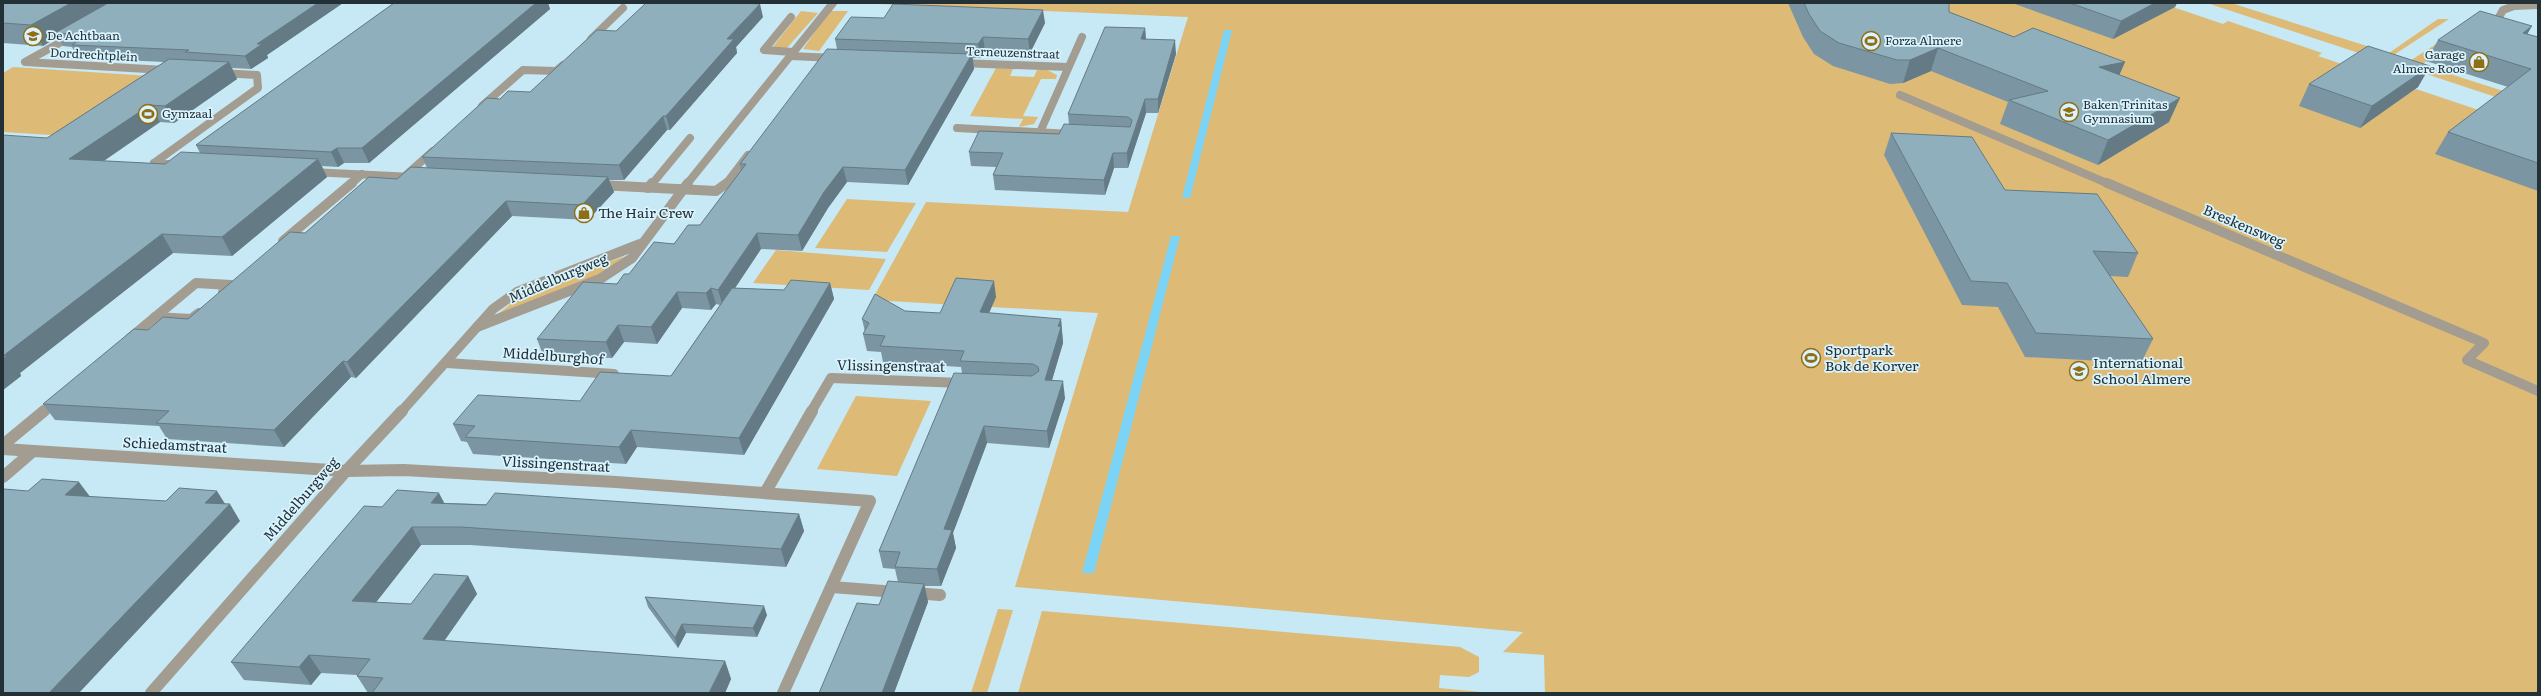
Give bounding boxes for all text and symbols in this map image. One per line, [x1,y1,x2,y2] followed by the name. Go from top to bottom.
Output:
[22,25,44,47] school or university icon: De Achtbaan
[47,26,120,44] place label: De Achtbaan
[1860,30,1882,52] sports icon: Forza Almere
[1885,31,1961,49] place label: Forza Almere
[966,41,1061,63] street label: Terneuzenstraat
[50,43,139,65] street label: Dordrechtplein
[2393,45,2466,77] place label: Garage Almere Roos
[2468,51,2490,73] shop icon: Garage Almere Roos
[2083,95,2168,127] place label: Baken Trinitas Gymnasium
[2058,101,2080,123] school or university icon: Baken Trinitas Gymnasium
[137,103,159,125] sports icon: Gymzaal
[162,104,212,122] place label: Gymzaal
[2200,199,2289,251] street label: Breskensweg
[573,202,595,224] shop icon: The Hair Crew
[598,202,694,222] place label: The Hair Crew
[505,247,610,307] street label: Middelburgweg
[1825,339,1919,375] place label: Sportpark Bok de Korver
[502,341,606,369] street label: Middelburghof
[1800,347,1822,369] sports icon: Sportpark Bok de Korver
[2093,352,2190,388] place label: International School Almere
[837,354,946,376] street label: Vlissingenstraat
[2068,360,2090,382] school or university icon: International School Almere
[122,431,228,457] street label: Schiedamstraat
[501,450,611,476] street label: Vlissingenstraat
[258,452,343,545] street label: Middelburgweg

